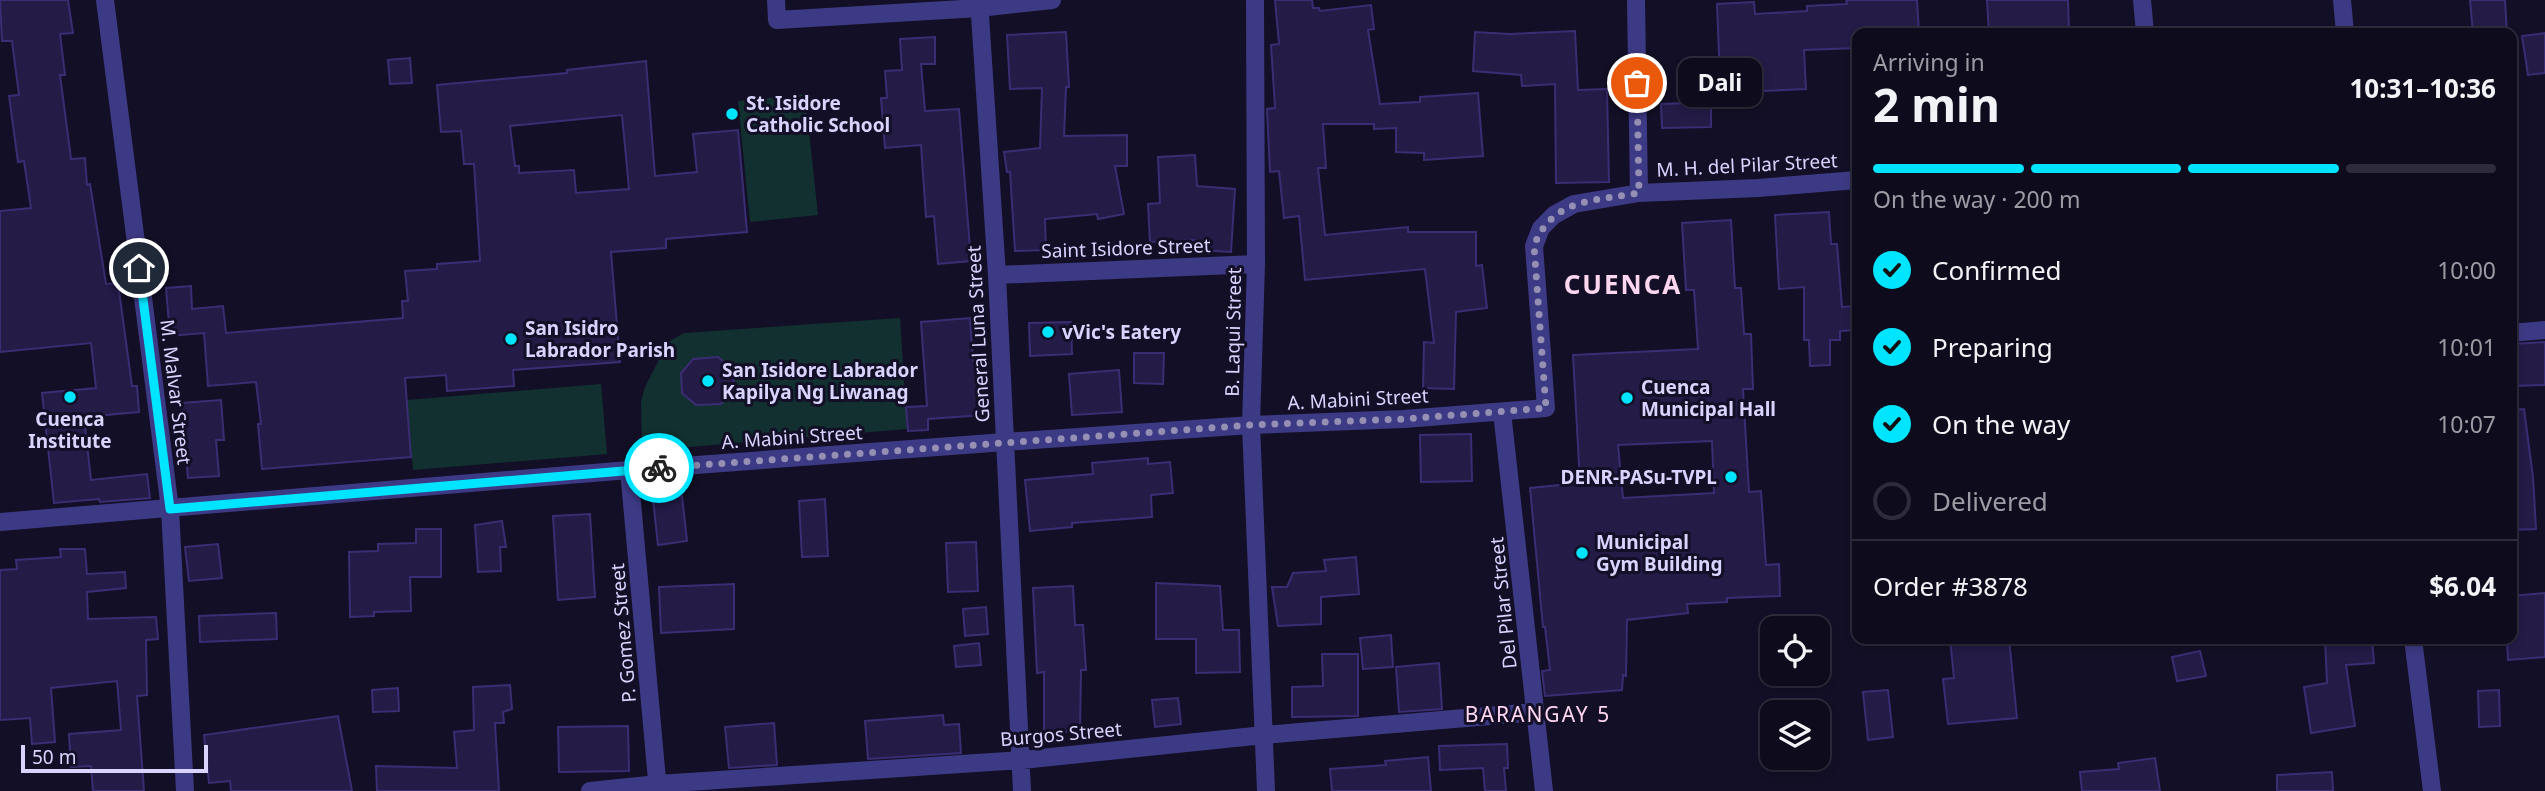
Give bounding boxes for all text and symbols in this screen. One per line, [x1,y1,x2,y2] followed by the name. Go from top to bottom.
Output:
[1873,46,1985,78] text: Arriving in
[1607,53,1667,113] pin
[1679,58,1763,108] callout: Dali
[1618,64,1656,102] icon: bag
[1698,66,1742,98] text: Dali
[2349,70,2496,106] text: 10:31–10:36
[1873,73,2000,135] text: 2 min
[746,90,890,138] place label: St. Isidore Catholic School
[724,106,740,122] marker: St. Isidore Catholic School
[1656,147,1838,183] street label: M. H. del Pilar Street
[1873,183,2080,215] text: On the way · 200 m
[1041,232,1211,264] street label: Saint Isidore Street
[109,238,169,298] pin
[960,245,996,423] street label: General Luna Street
[120,249,158,287] icon: home
[1873,251,1911,289] icon: check
[1932,252,2062,288] text: Confirmed
[2437,254,2496,286] text: 10:00
[1564,266,1682,302] district label: CUENCA
[1219,267,1247,397] street label: B. Laqui Street
[525,315,675,363] place label: San Isidro Labrador Parish
[154,318,198,466] street label: M. Malvar Street
[1062,319,1181,345] place label: vVic's Eatery
[1040,324,1056,340] marker: vVic's Eatery
[1873,328,1911,366] icon: check
[1932,329,2053,365] text: Preparing
[503,331,519,347] marker: San Isidro Labrador Parish
[2437,331,2496,363] text: 10:01
[722,357,918,405] place label: San Isidore Labrador Kapilya Ng Liwanag
[700,373,716,389] marker: San Isidore Labrador Kapilya Ng Liwanag
[1641,374,1776,422] place label: Cuenca Municipal Hall
[1287,382,1429,416] street label: A. Mabini Street
[62,389,78,405] marker: Cuenca Institute
[1619,390,1635,406] marker: Cuenca Municipal Hall
[1873,405,1911,443] icon: check
[28,406,112,454] place label: Cuenca Institute
[1932,406,2070,442] text: On the way
[2437,408,2496,440] text: 10:07
[721,419,864,455] street label: A. Mabini Street
[624,433,694,503] courier
[640,449,678,487] icon: bike
[1561,464,1717,490] place label: DENR-PASu-TVPL
[1723,469,1739,485] marker: DENR-PASu-TVPL
[1932,483,2048,519] text: Delivered
[1596,529,1722,577] place label: Municipal Gym Building
[1483,536,1523,670] street label: Del Pilar Street
[1574,545,1590,561] marker: Municipal Gym Building
[604,562,642,704] street label: P. Gomez Street
[1873,568,2028,604] text: Order #3878
[2429,568,2496,604] text: $6.04
[1760,616,1830,770] map controls
[1760,616,1830,686] button: locate
[1465,700,1611,728] district label: BARANGAY 5
[1760,700,1830,770] button: layers
[999,716,1123,752] street label: Burgos Street
[21,742,208,774] scale bar
[32,744,76,770] text: 50 m

